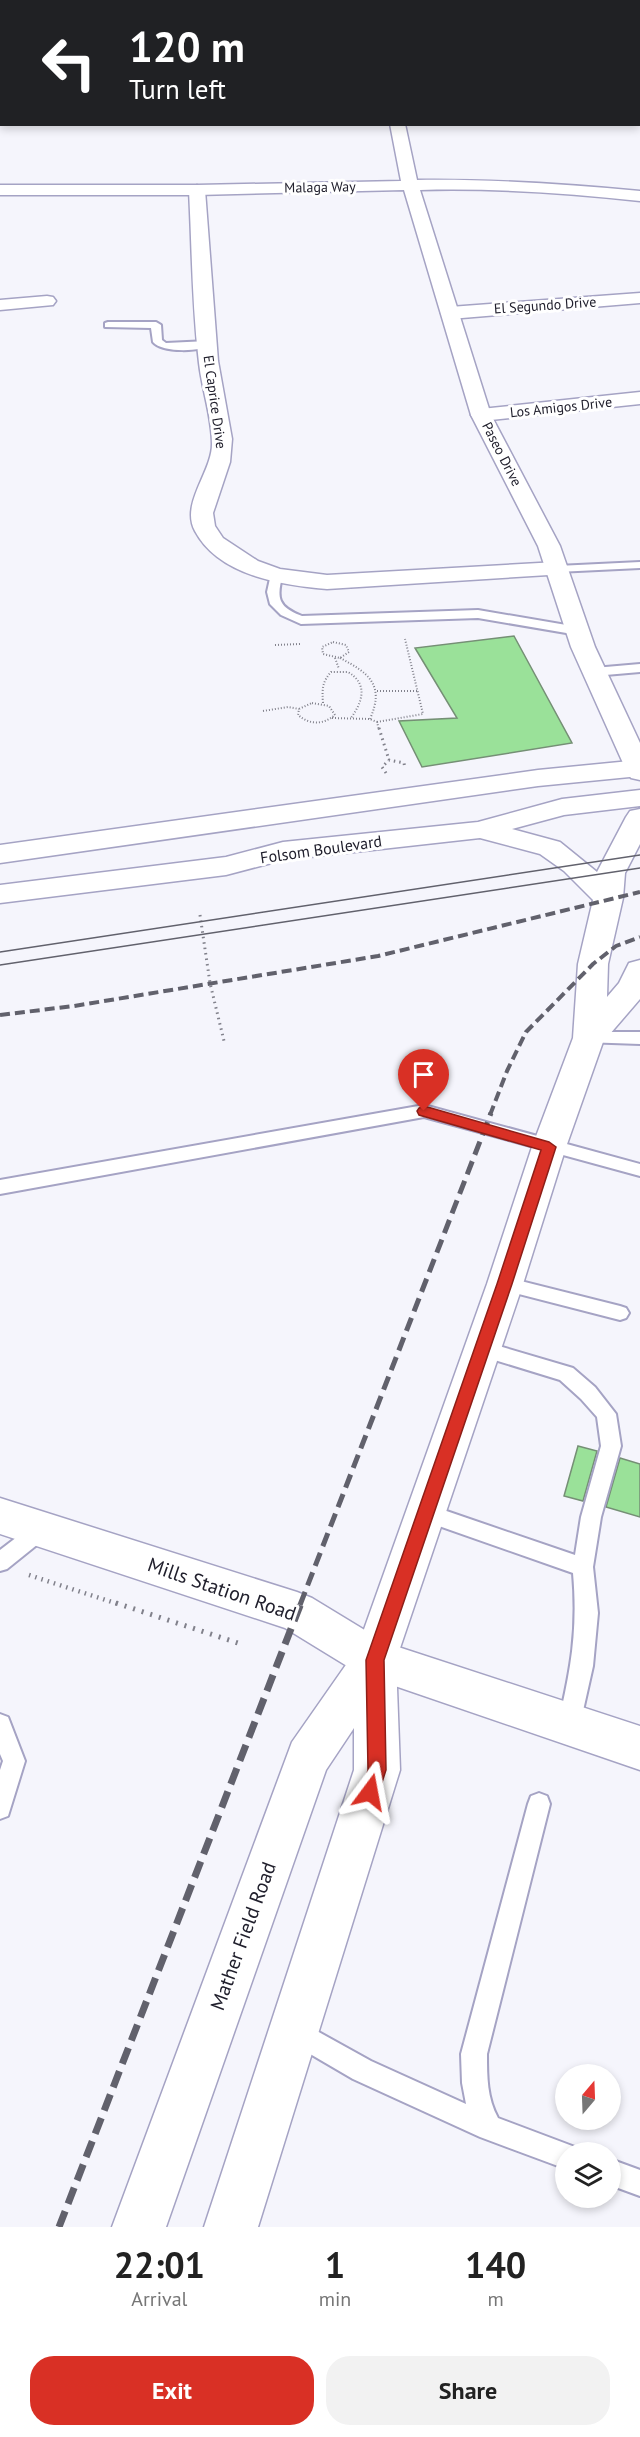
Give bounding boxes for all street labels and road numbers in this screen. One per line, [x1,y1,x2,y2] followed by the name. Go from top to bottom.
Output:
[284,177,356,197] street label: Malaga Way
[493,292,597,318] street label: El Segundo Drive
[200,354,230,450] street label: El Caprice Drive
[509,393,613,421] street label: Los Amigos Drive
[478,419,526,489] street label: Paseo Drive
[259,831,383,867] street label: Folsom Boulevard
[144,1551,300,1627] street label: Mills Station Road
[204,1858,282,2014] street label: Mather Field Road

